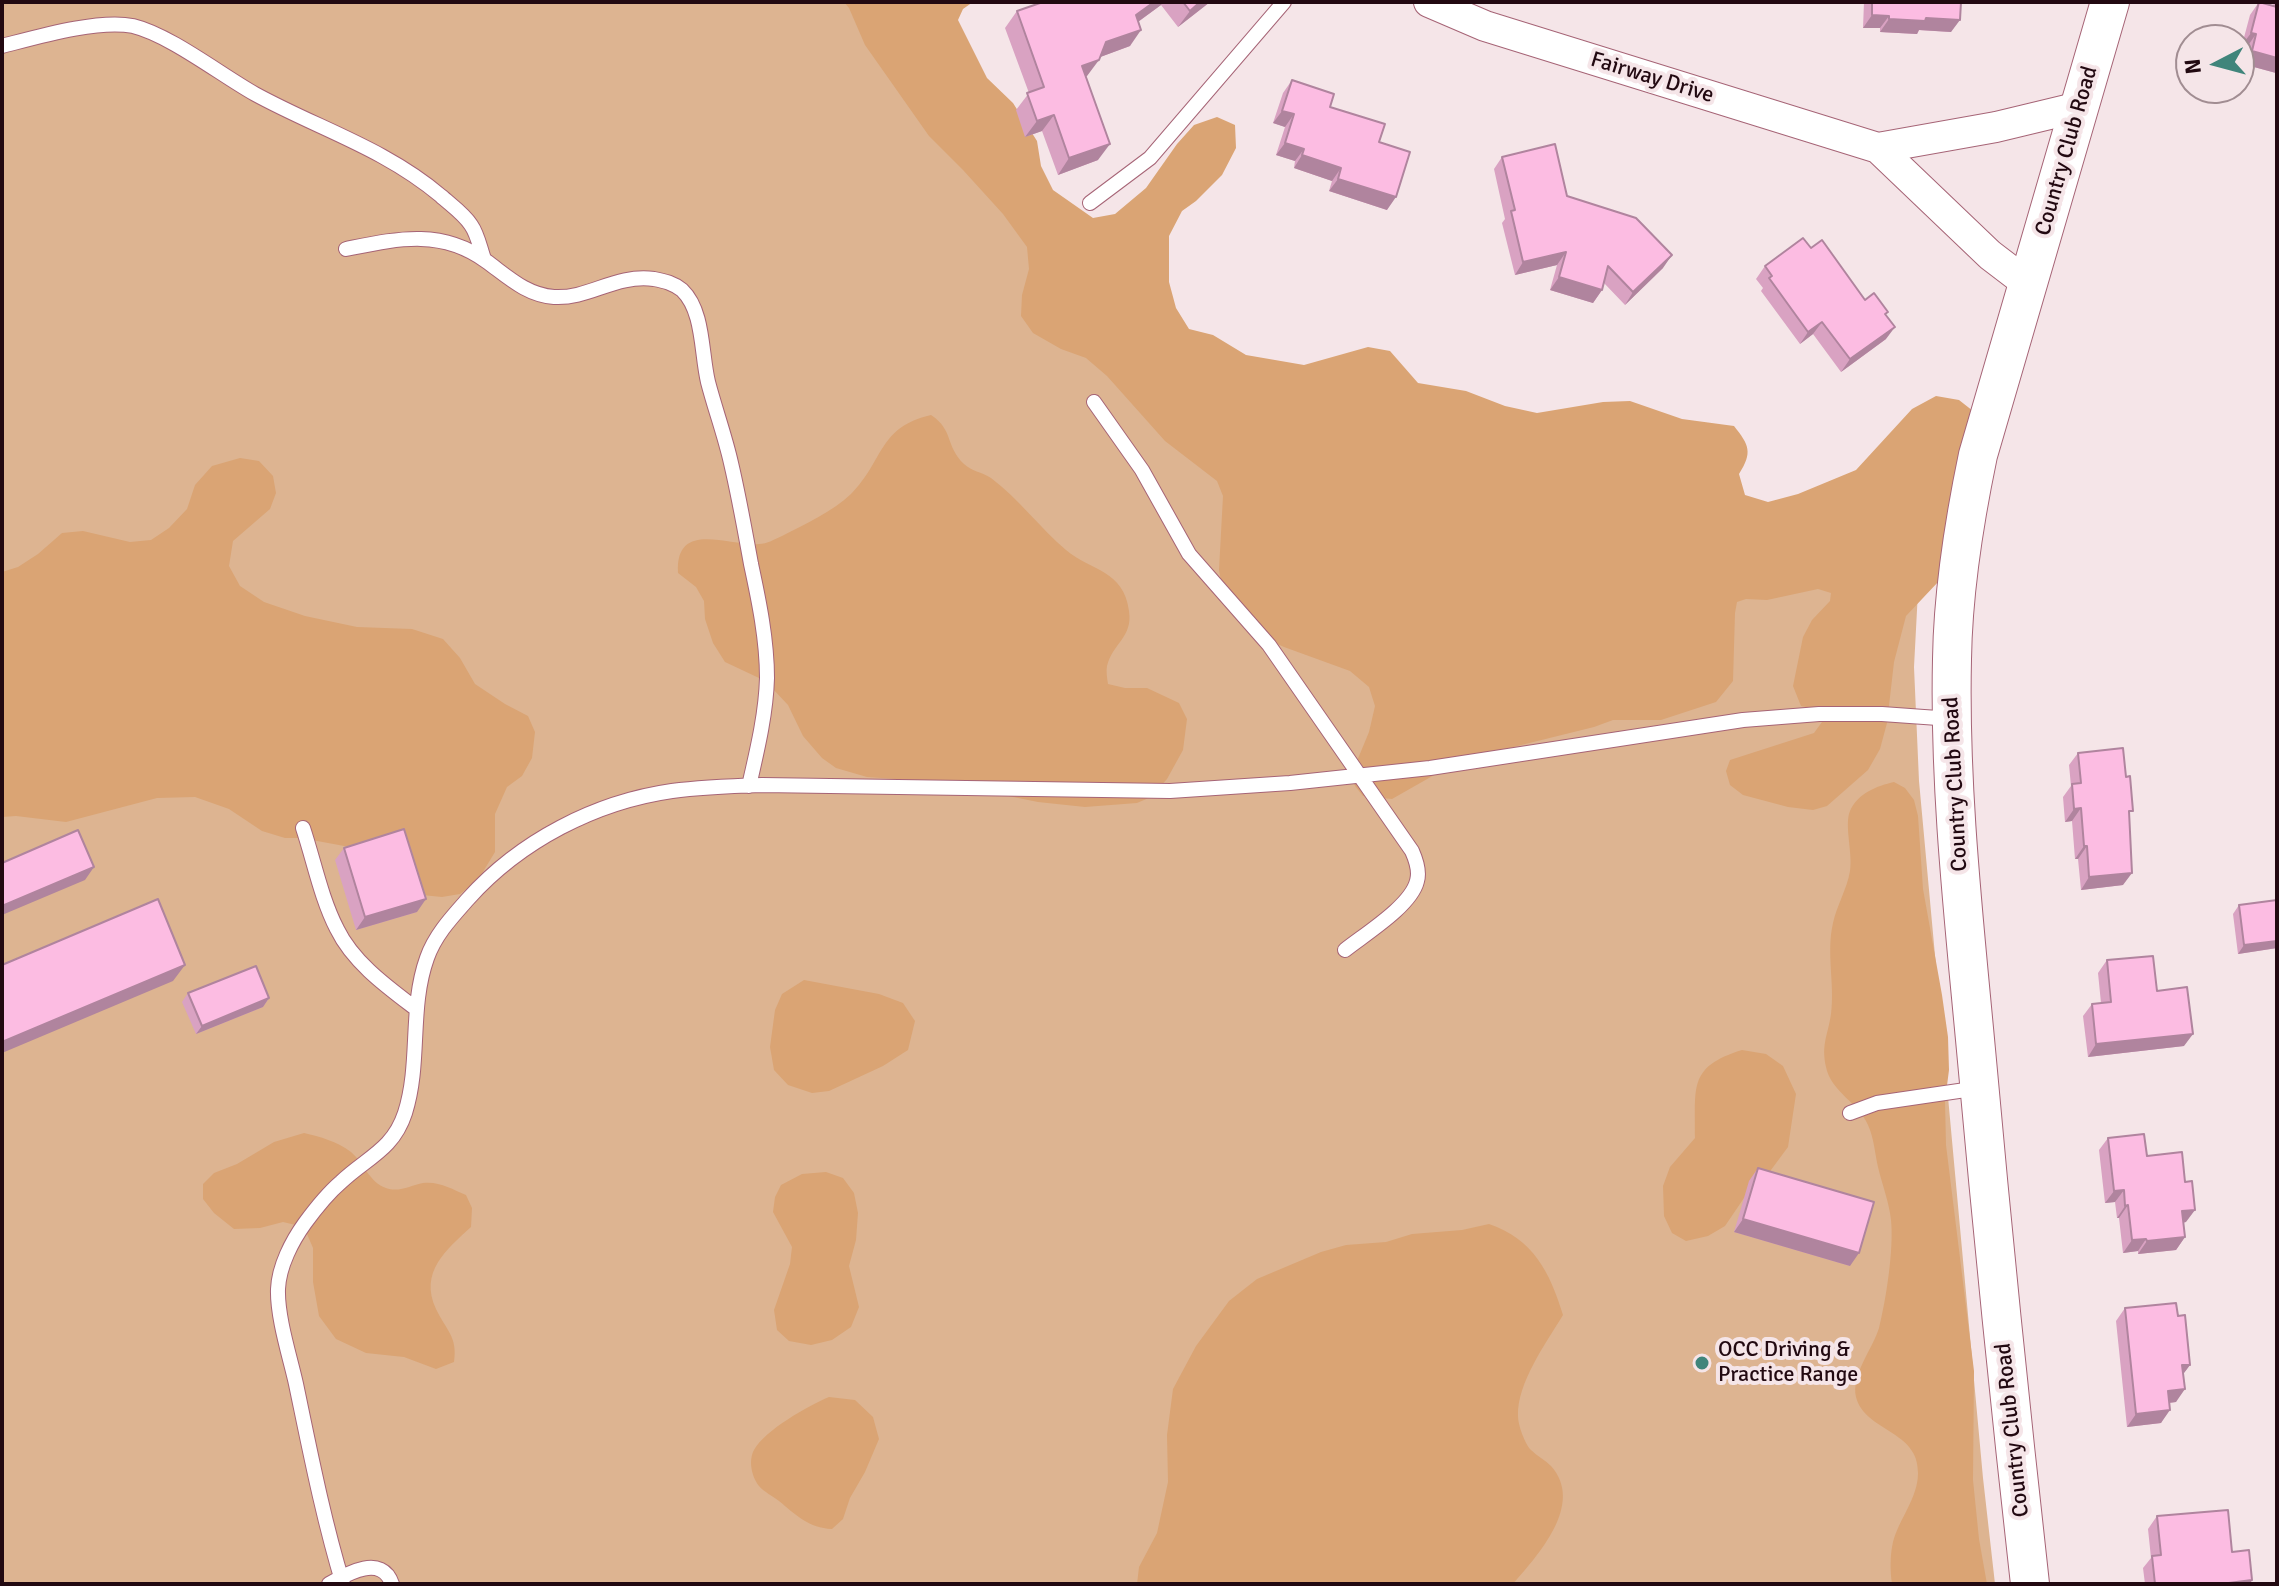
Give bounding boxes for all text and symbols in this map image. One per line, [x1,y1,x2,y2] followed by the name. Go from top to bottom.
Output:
[2175,24,2255,104] north arrow
[1587,47,1717,109] street label: Fairway Drive
[2178,57,2207,75] text: N
[2030,63,2104,239] street label: Country Club Road
[1938,696,1974,872] street label: Country Club Road
[1718,1337,1858,1388] place label: OCC Driving & Practice Range
[1991,1342,2035,1518] street label: Country Club Road
[1693,1354,1711,1372] marker: OCC Driving & Practice Range

